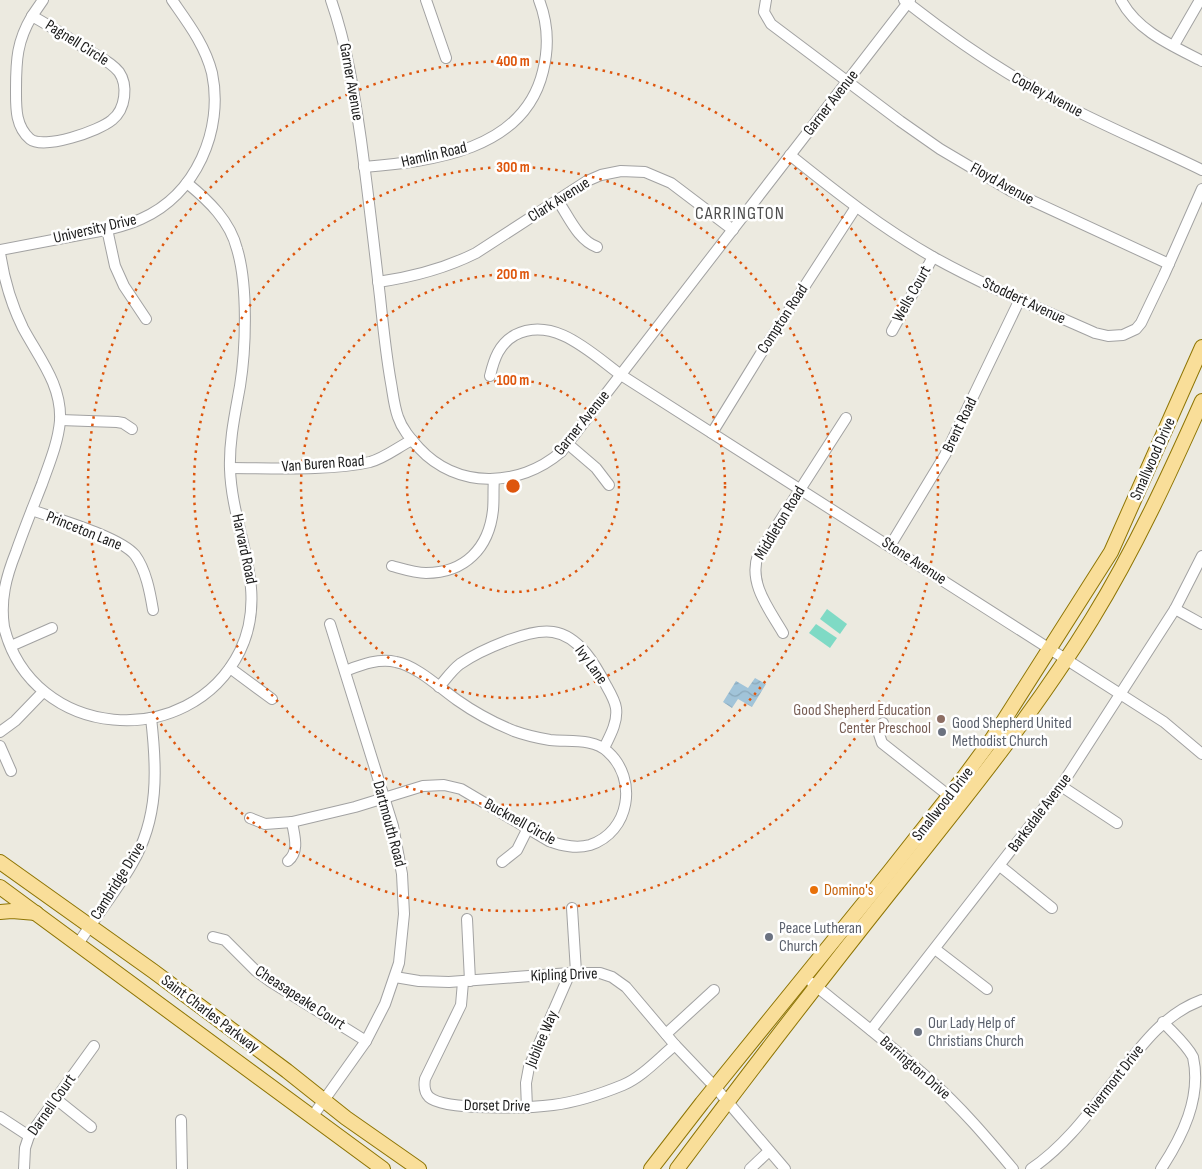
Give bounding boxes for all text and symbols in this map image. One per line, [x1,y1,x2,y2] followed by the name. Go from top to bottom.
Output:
[42,16,112,70] street label: Pagnell Circle
[335,42,367,122] street label: Garner Avenue
[496,52,530,71] text: 400 m
[799,66,863,140] street label: Garner Avenue
[1008,68,1086,122] street label: Copley Avenue
[399,138,469,172] street label: Hamlin Road
[496,158,530,177] text: 300 m
[967,159,1037,209] street label: Floyd Avenue
[525,174,593,226] street label: Clark Avenue
[695,203,785,224] district label: CARRINGTON
[52,210,138,248] street label: University Drive
[889,262,935,325] street label: Wells Court
[496,265,530,284] text: 200 m
[979,274,1069,328] street label: Stoddert Avenue
[754,281,812,357] street label: Compton Road
[497,371,529,390] text: 100 m
[550,387,614,459] street label: Garner Avenue
[939,394,981,456] street label: Brent Road
[1126,415,1180,503] street label: Smallwood Drive
[281,452,365,476] street label: Van Buren Road
[504,477,522,495] centre of rings
[751,483,809,563] street label: Middleton Road
[43,507,125,555] street label: Princeton Lane
[227,512,261,586] street label: Harvard Road
[878,533,950,589] street label: Stone Avenue
[571,642,611,688] street label: Ivy Lane
[793,701,931,738] place label: Good Shepherd Education Center Preschool
[935,713,947,725] marker: Good Shepherd Education Center Preschool
[952,714,1072,751] place label: Good Shepherd United Methodist Church
[936,726,948,738] marker: Good Shepherd United Methodist Church
[908,763,978,845] street label: Smallwood Drive
[1004,770,1076,856] street label: Barksdale Avenue
[368,779,410,869] street label: Dartmouth Road
[481,795,559,849] street label: Bucknell Circle
[87,839,149,923] street label: Cambridge Drive
[824,881,874,900] place label: Domino's
[808,884,820,896] marker: Domino's
[779,919,862,956] place label: Peace Lutheran Church
[763,931,775,943] marker: Peace Lutheran Church
[251,962,349,1034] street label: Cheasapeake Court
[530,964,598,986] street label: Kipling Drive
[157,971,263,1057] street label: Saint Charles Parkway
[521,1008,563,1071] street label: Jubilee Way
[928,1014,1024,1051] place label: Our Lady Help of Christians Church
[912,1026,924,1038] marker: Our Lady Help of Christians Church
[876,1032,954,1104] street label: Barrington Drive
[1080,1041,1148,1121] street label: Rivermont Drive
[24,1070,80,1139] street label: Darnell Court
[464,1096,530,1116] street label: Dorset Drive

